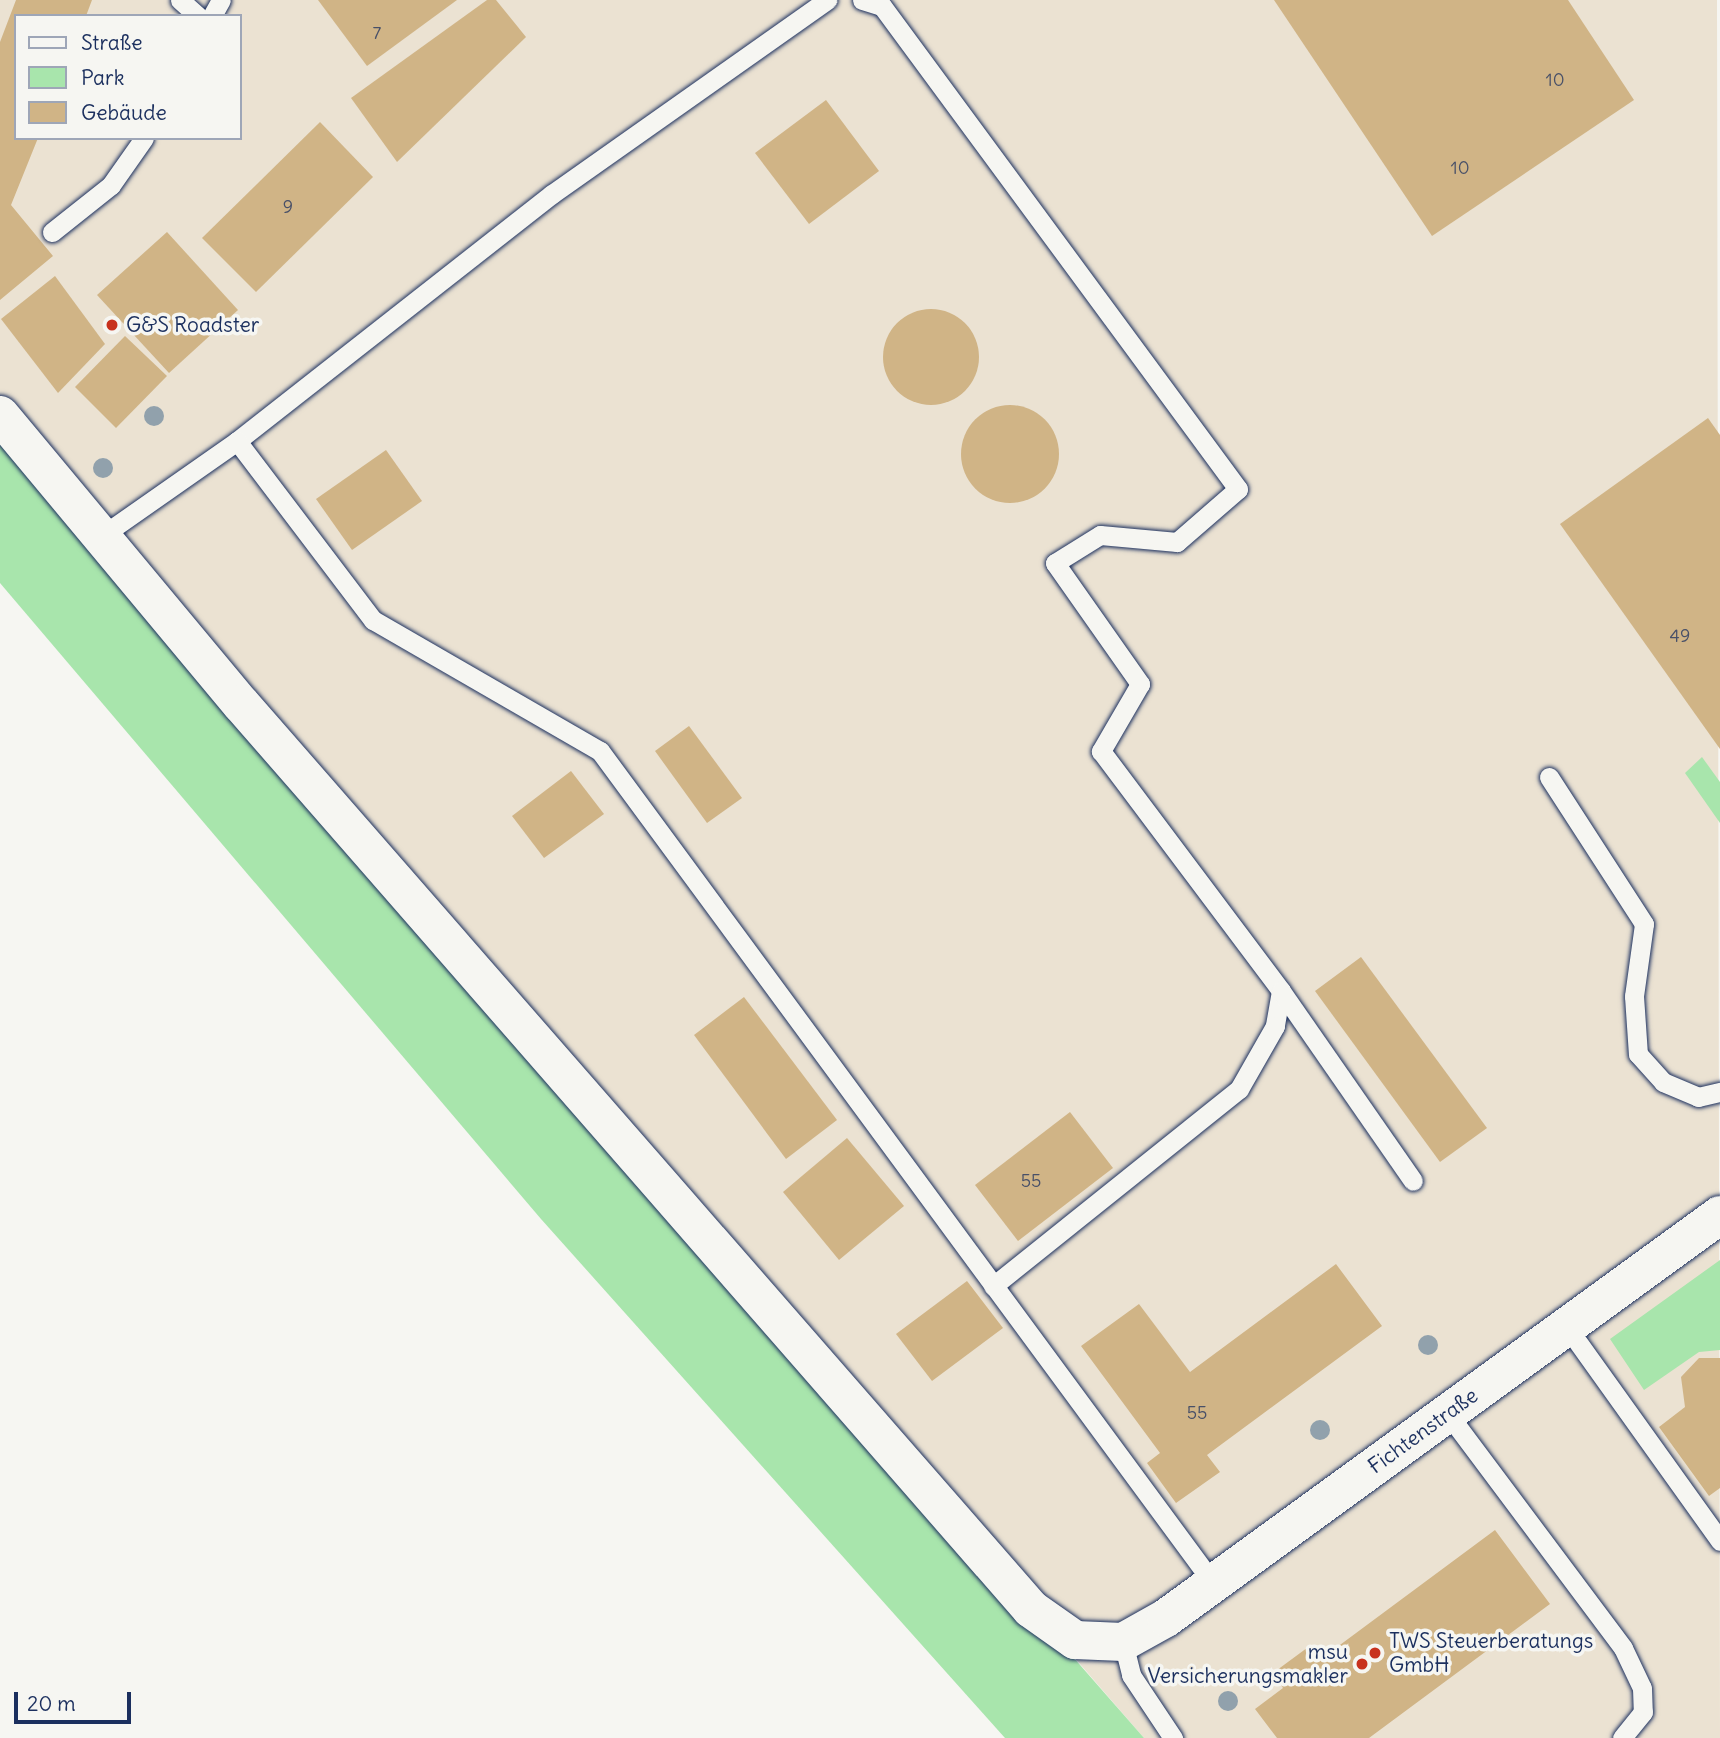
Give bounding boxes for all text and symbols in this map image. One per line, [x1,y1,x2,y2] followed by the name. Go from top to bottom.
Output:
[14,14,242,140] legend
[373,22,381,44] house number: 7
[81,29,142,56] text: Straße
[81,64,124,91] text: Park
[1546,69,1564,91] house number: 10
[81,99,167,126] text: Gebäude
[1451,157,1469,179] house number: 10
[283,196,293,218] house number: 9
[126,312,259,338] place label: G&S Roadster
[104,317,120,333] marker: G&S Roadster
[1670,625,1690,647] house number: 49
[1021,1170,1041,1192] house number: 55
[1363,1383,1483,1479] street label: Fichtenstraße
[1187,1402,1207,1424] house number: 55
[1389,1628,1593,1678] place label: TWS Steuerberatungs GmbH
[1147,1639,1348,1689] place label: msu Versicherungsmakler
[1367,1645,1383,1661] marker: TWS Steuerberatungs GmbH
[1354,1656,1370,1672] marker: msu Versicherungsmakler
[18,1678,135,1722] scale bar
[27,1690,76,1717] text: 20 m

